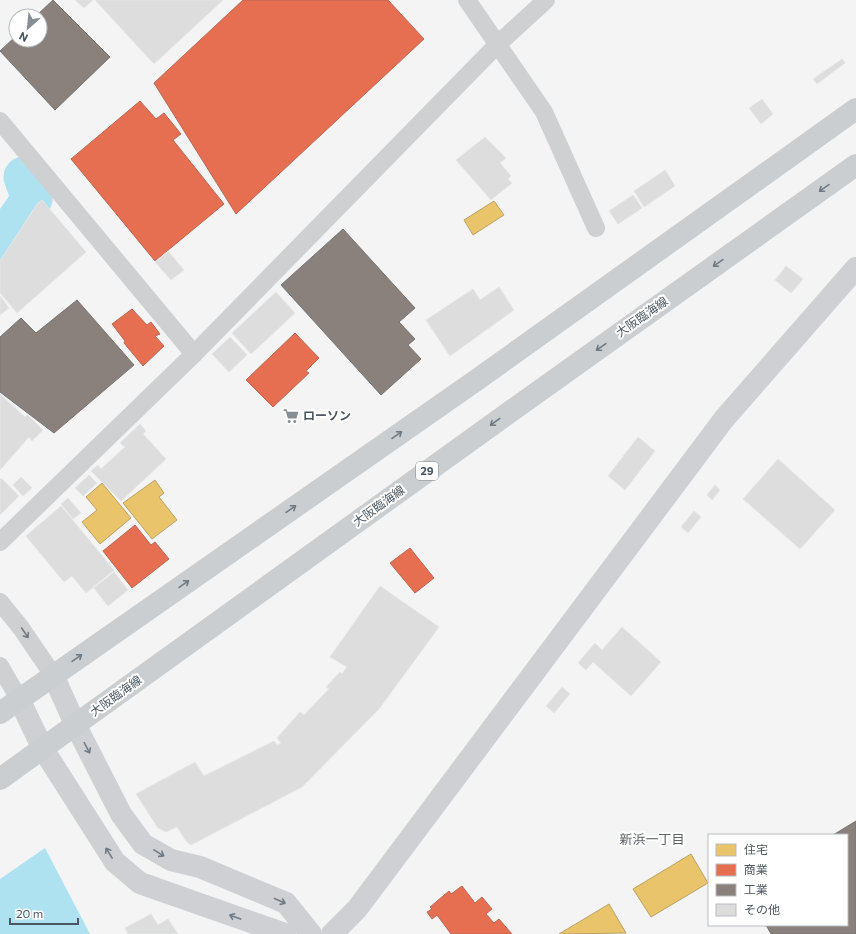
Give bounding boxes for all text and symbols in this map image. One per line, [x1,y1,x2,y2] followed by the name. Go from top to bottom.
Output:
[8,8,48,48] north arrow
[17,30,30,45] text: N
[819,183,830,192] one-way arrow
[713,259,724,267] one-way arrow
[613,293,670,339] street label: 大阪臨海線
[596,342,607,351] one-way arrow
[282,407,300,425] supermarket icon: ローソン
[303,408,351,422] place label: ローソン
[490,418,501,426] one-way arrow
[392,431,403,439] one-way arrow
[416,462,438,480] road number: 29
[350,482,407,528] street label: 大阪臨海線
[285,505,296,513] one-way arrow
[178,580,189,588] one-way arrow
[21,627,29,638] one-way arrow
[71,654,82,662] one-way arrow
[87,672,144,718] street label: 大阪臨海線
[84,742,92,754] one-way arrow
[619,831,685,847] district label: 新浜一丁目
[708,834,848,926] legend
[744,842,768,856] text: 住宅
[105,848,113,859] one-way arrow
[153,850,165,858] one-way arrow
[744,862,768,876] text: 商業
[744,882,768,896] text: 工業
[274,898,286,905] one-way arrow
[10,900,78,926] scale bar
[744,902,780,916] text: その他
[16,906,43,920] text: 20 m
[229,912,241,920] one-way arrow

